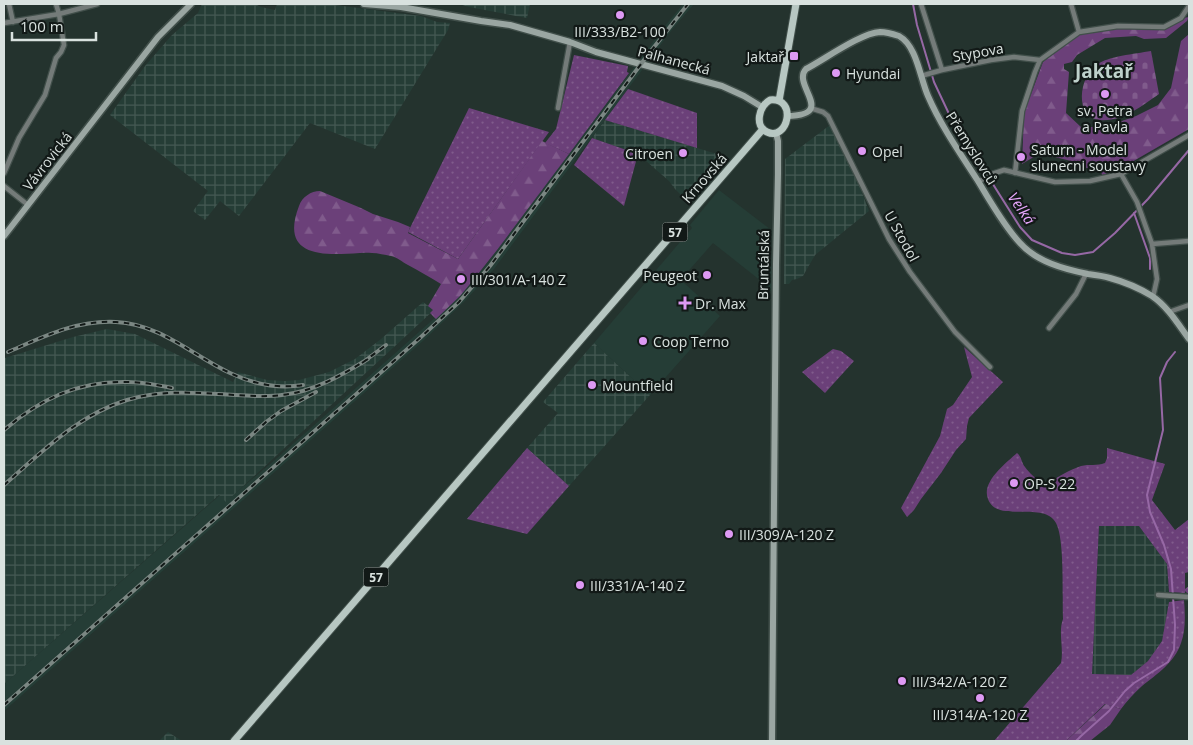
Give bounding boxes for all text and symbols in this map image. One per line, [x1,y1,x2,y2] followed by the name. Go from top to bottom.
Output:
[614,9,626,21] marker: III/333/B2-100
[12,10,96,42] scale bar
[20,16,64,36] text: 100 m
[574,22,666,41] place label: III/333/B2-100
[951,38,1005,66] street label: Stypova
[636,41,712,79] street label: Palhanecká
[745,47,784,66] place label: Jaktař
[788,50,800,62] marker: Jaktař
[1073,58,1133,84] district label: Jaktař
[846,64,900,83] place label: Hyundai
[830,67,842,79] marker: Hyundai
[1099,88,1111,100] marker: sv. Petra a Pavla
[1077,101,1133,136] place label: sv. Petra a Pavla
[942,108,1002,188] street label: Přemyslovců
[18,128,76,194] street label: Vávrovická
[1031,140,1147,175] place label: Saturn - Model slunecni soustavy
[872,142,903,161] place label: Opel
[625,144,673,163] place label: Citroen
[856,145,868,157] marker: Opel
[677,147,689,159] marker: Citroen
[677,149,731,207] street label: Krnovská
[1015,151,1027,163] marker: Saturn - Model slunecni soustavy
[1004,188,1041,229] water label: Velká
[880,207,924,265] street label: U Stodol
[662,222,688,242] road number: 57
[753,230,773,300] street label: Bruntálská
[643,266,697,285] place label: Peugeot
[701,269,713,281] marker: Peugeot
[471,270,566,289] place label: III/301/A-140 Z
[455,273,467,285] marker: III/301/A-140 Z
[695,294,747,313] place label: Dr. Max
[679,297,691,309] marker: Dr. Max
[653,332,729,351] place label: Coop Terno
[637,335,649,347] marker: Coop Terno
[602,376,673,395] place label: Mountfield
[586,379,598,391] marker: Mountfield
[1024,474,1075,493] place label: OP-S 22
[1008,477,1020,489] marker: OP-S 22
[739,525,834,544] place label: III/309/A-120 Z
[723,528,735,540] marker: III/309/A-120 Z
[364,568,388,586] road number: 57
[590,576,685,595] place label: III/331/A-140 Z
[574,579,586,591] marker: III/331/A-140 Z
[912,672,1007,691] place label: III/342/A-120 Z
[896,675,908,687] marker: III/342/A-120 Z
[974,692,986,704] marker: III/314/A-120 Z
[932,705,1028,724] place label: III/314/A-120 Z

